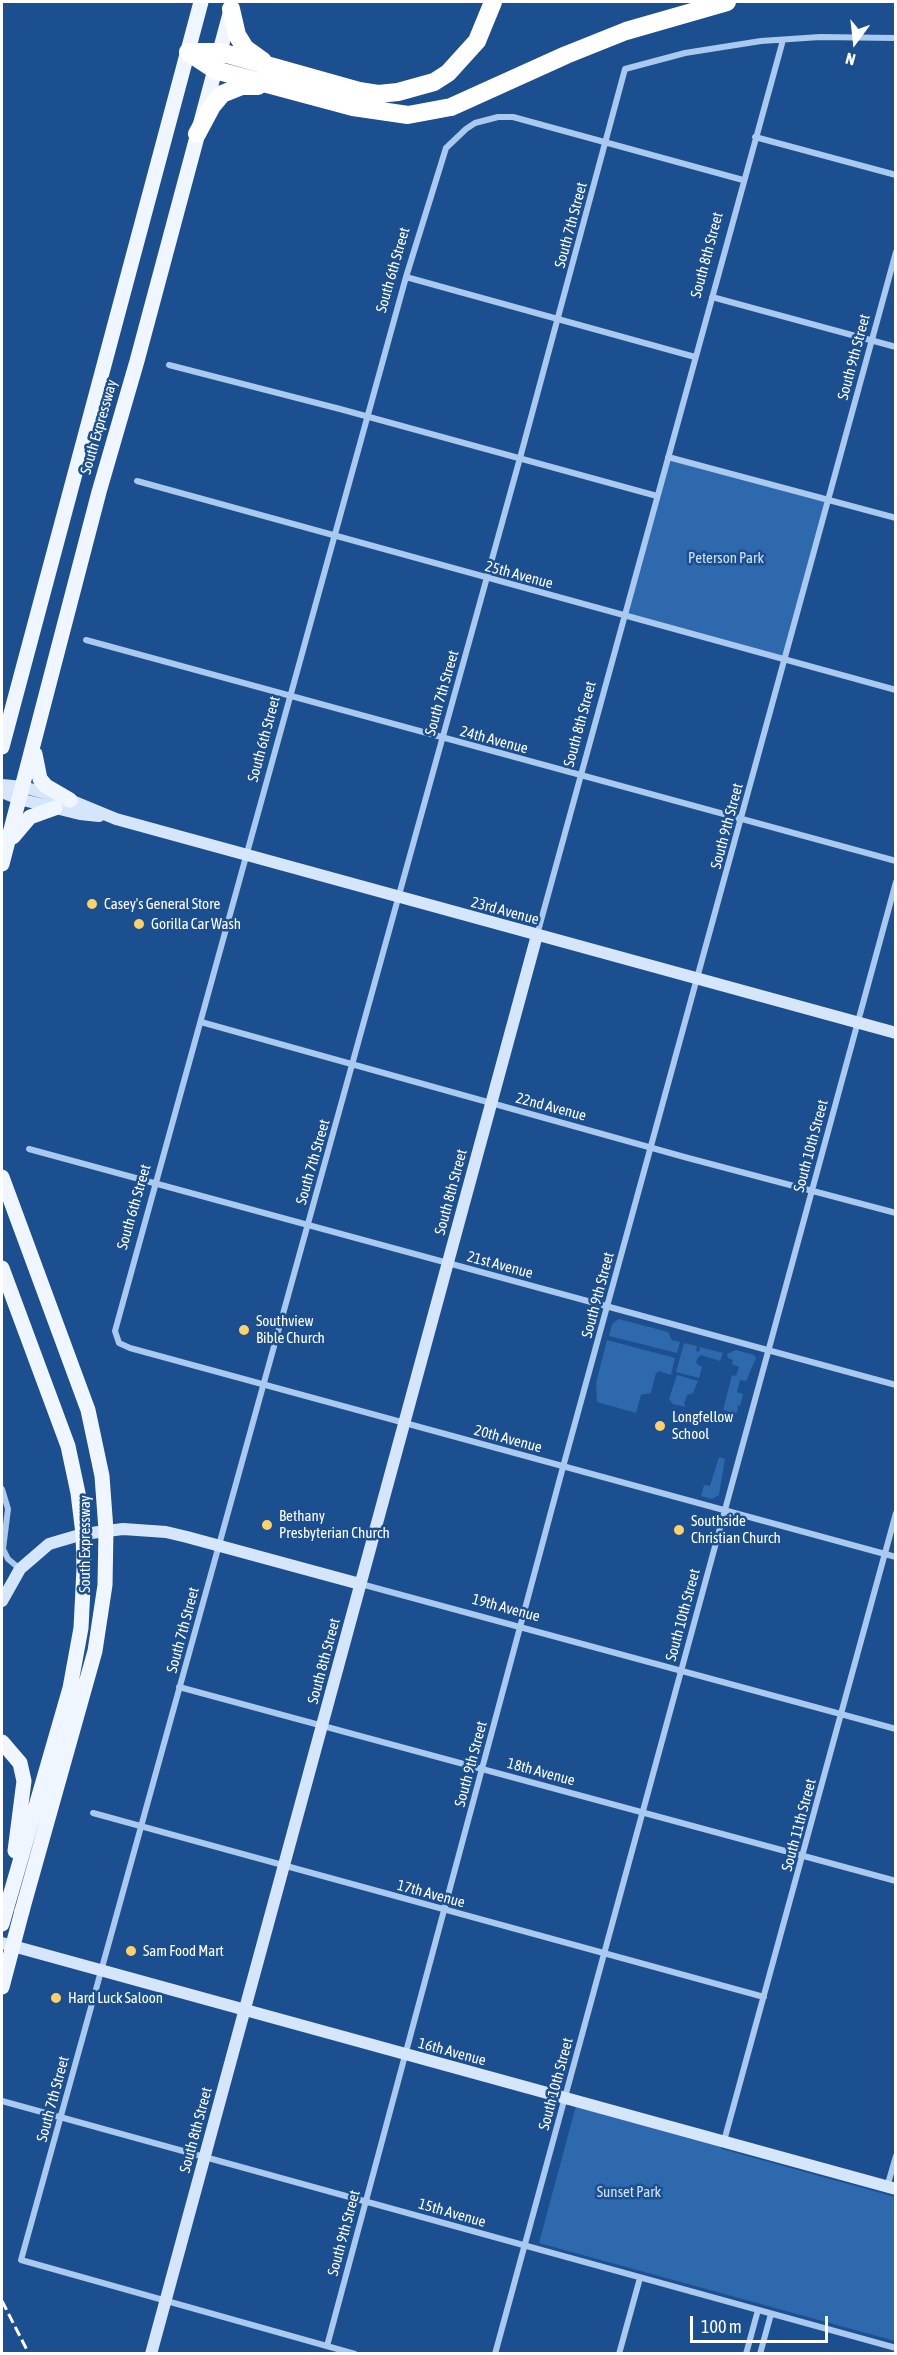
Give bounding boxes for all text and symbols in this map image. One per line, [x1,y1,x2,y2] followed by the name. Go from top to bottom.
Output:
[825,12,885,72] north arrow
[843,49,857,69] text: N
[551,180,591,270] street label: South 7th Street
[687,210,727,300] street label: South 8th Street
[372,225,414,315] street label: South 6th Street
[834,312,874,402] street label: South 9th Street
[77,378,121,476] street label: South Expressway
[688,549,764,567] park label: Peterson Park
[483,557,555,593] street label: 25th Avenue
[421,648,463,738] street label: South 7th Street
[560,679,600,769] street label: South 8th Street
[244,694,284,784] street label: South 6th Street
[458,722,530,758] street label: 24th Avenue
[707,781,747,871] street label: South 9th Street
[469,893,541,929] street label: 23rd Avenue
[104,895,220,913] place label: Casey's General Store
[85,897,99,911] marker: Casey's General Store
[151,915,241,933] place label: Gorilla Car Wash
[132,917,146,931] marker: Gorilla Car Wash
[514,1089,588,1125] street label: 22nd Avenue
[790,1098,832,1194] street label: South 10th Street
[292,1117,334,1207] street label: South 7th Street
[431,1147,471,1237] street label: South 8th Street
[113,1162,155,1252] street label: South 6th Street
[465,1248,535,1282] street label: 21st Avenue
[578,1250,618,1340] street label: South 9th Street
[256,1312,325,1347] place label: Southview Bible Church
[237,1323,251,1337] marker: Southview Bible Church
[672,1408,733,1443] place label: Longfellow School
[653,1419,667,1433] marker: Longfellow School
[472,1421,544,1457] street label: 20th Avenue
[76,1495,94,1593] street label: South Expressway
[279,1507,390,1542] place label: Bethany Presbyterian Church
[691,1512,781,1547] place label: Southside Christian Church
[260,1518,274,1532] marker: Bethany Presbyterian Church
[672,1523,686,1537] marker: Southside Christian Church
[662,1567,704,1663] street label: South 10th Street
[163,1585,203,1675] street label: South 7th Street
[470,1590,542,1626] street label: 19th Avenue
[304,1616,344,1706] street label: South 8th Street
[451,1719,491,1809] street label: South 9th Street
[505,1754,577,1790] street label: 18th Avenue
[778,1777,820,1873] street label: South 11th Street
[395,1876,467,1912] street label: 17th Avenue
[143,1942,224,1960] place label: Sam Food Mart
[124,1944,138,1958] marker: Sam Food Mart
[68,1989,163,2007] place label: Hard Luck Saloon
[49,1991,63,2005] marker: Hard Luck Saloon
[416,2034,488,2070] street label: 16th Avenue
[535,2036,577,2132] street label: South 10th Street
[33,2054,73,2144] street label: South 7th Street
[176,2085,216,2175] street label: South 8th Street
[597,2183,661,2201] park label: Sunset Park
[324,2188,364,2278] street label: South 9th Street
[416,2195,488,2231] street label: 15th Avenue
[693,2304,831,2342] scale bar
[701,2316,742,2337] text: 100 m

